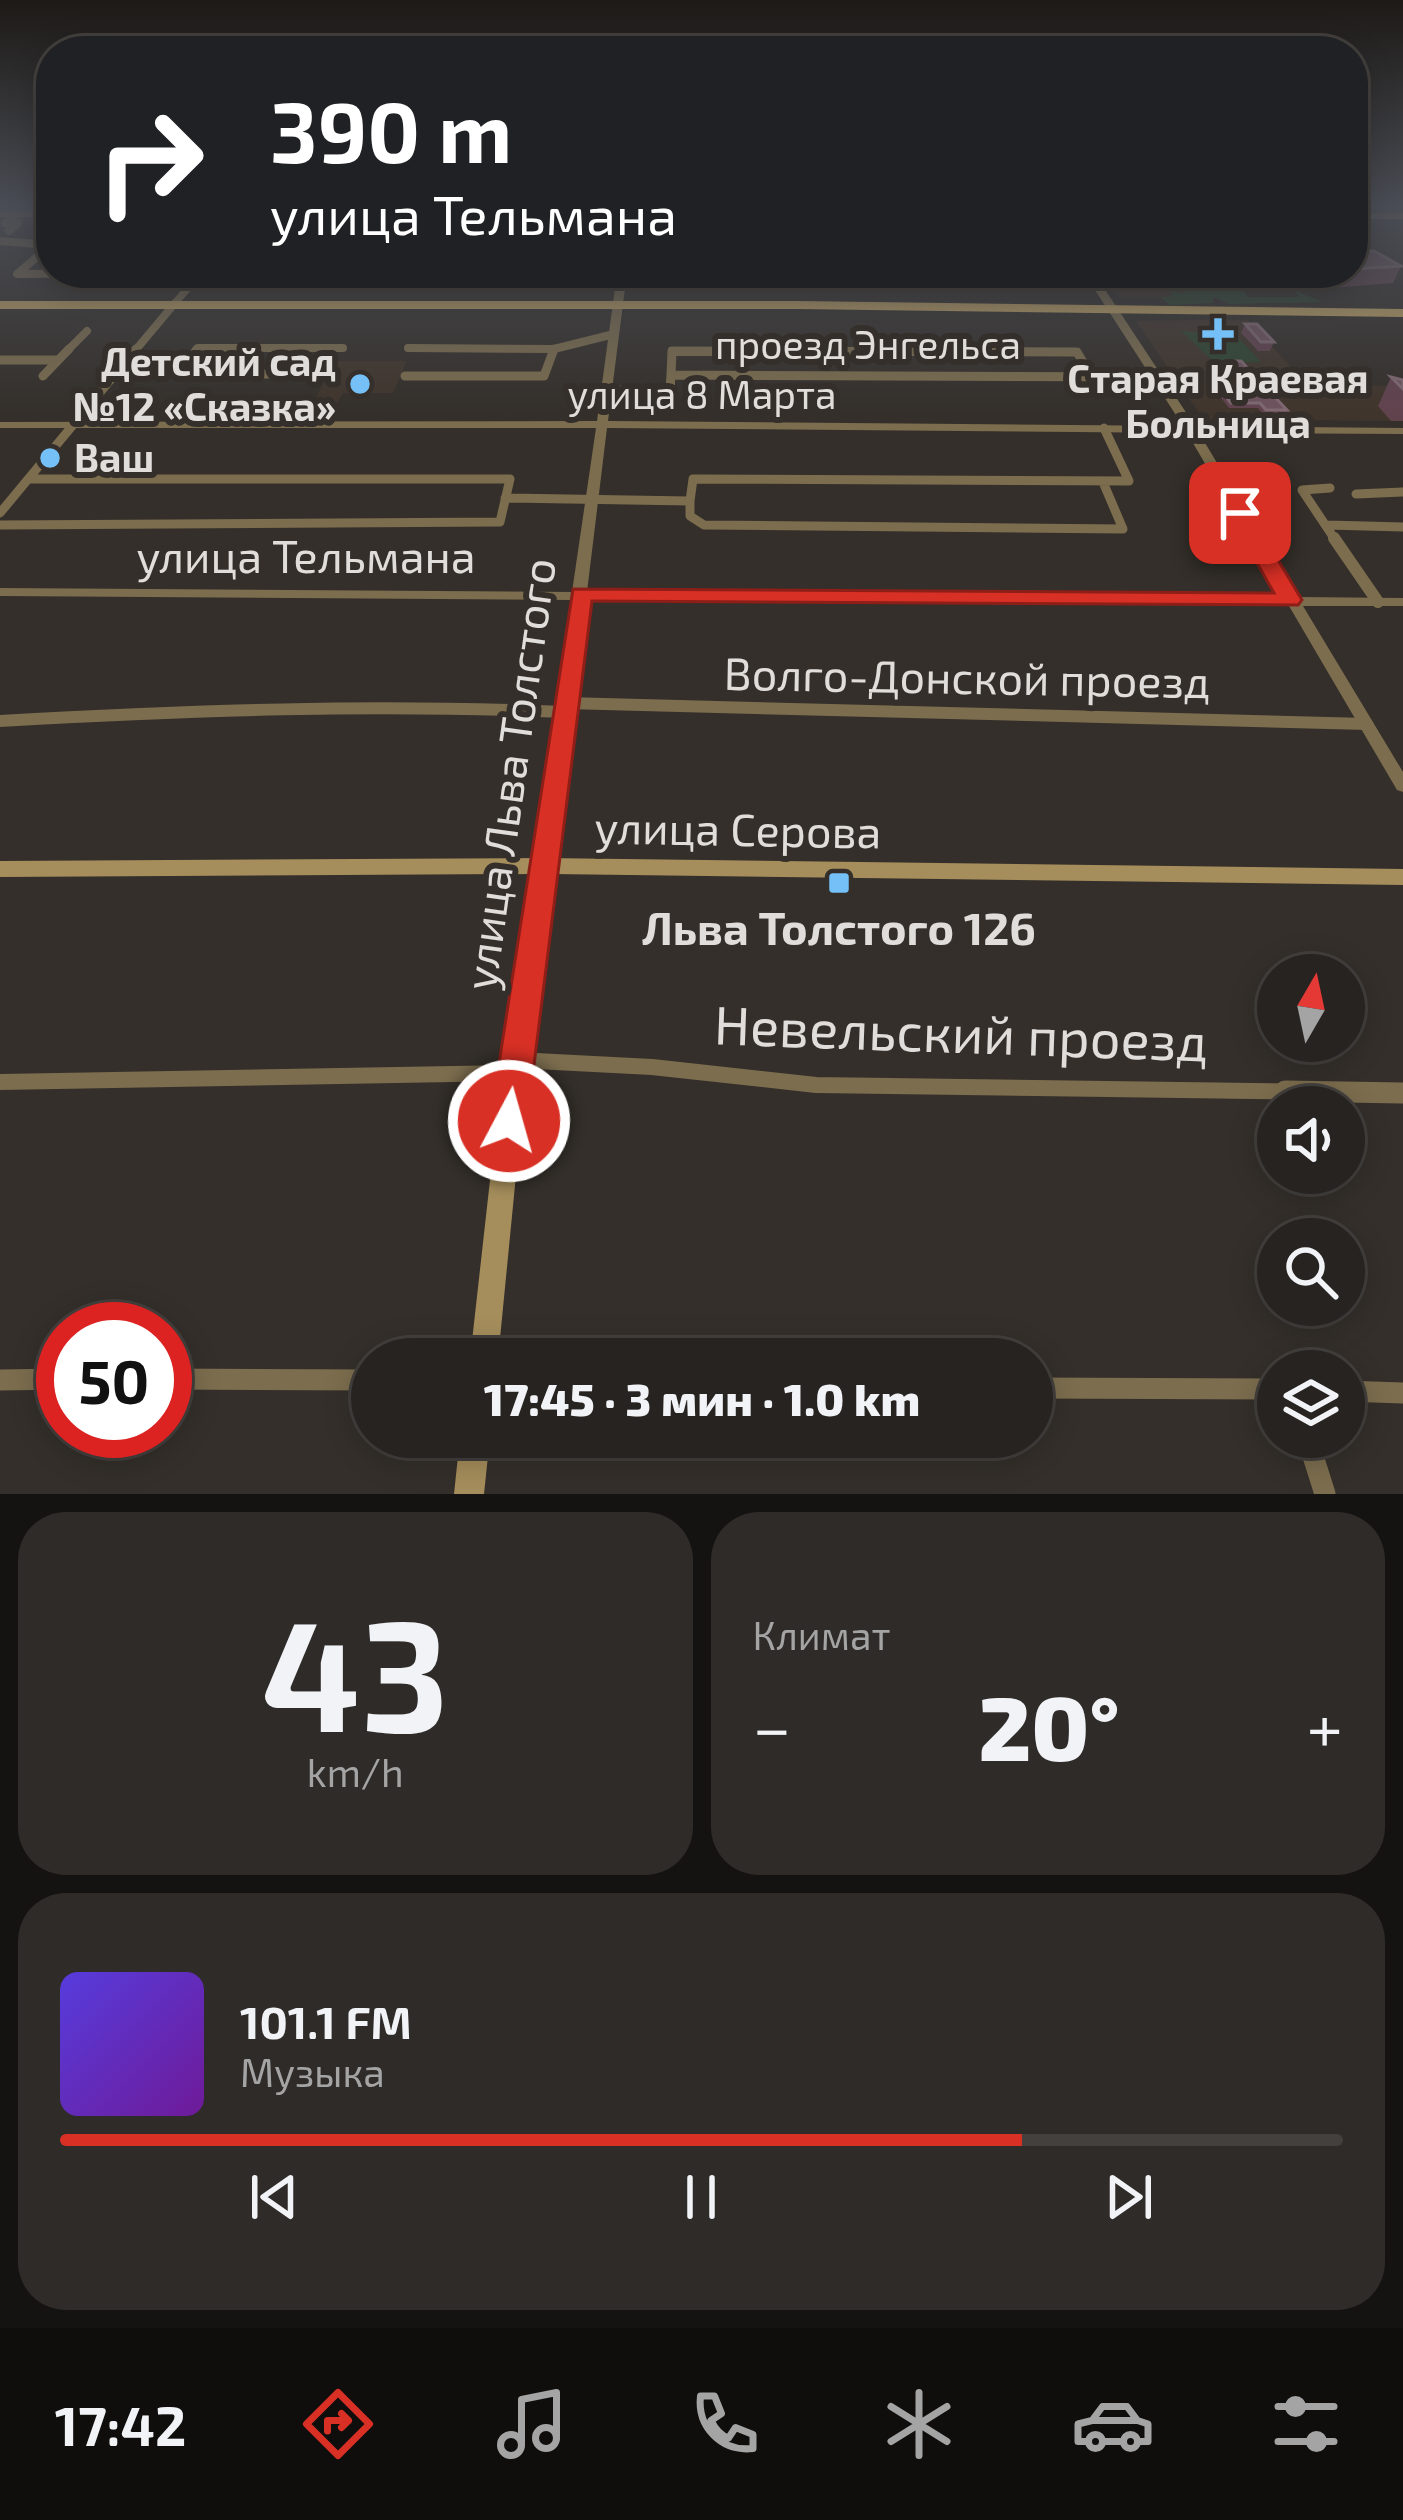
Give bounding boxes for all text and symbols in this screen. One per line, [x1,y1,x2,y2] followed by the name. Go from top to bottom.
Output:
[270,79,512,180] text: 390 m
[72,84,228,240] icon: right
[270,181,677,246] text: улица Тельмана
[1202,318,1234,350] marker: Старая Краевая Больница
[715,320,1021,367] street label: проезд Энгельса
[73,337,336,429] place label: Детский сад №12 «Сказка»
[1067,354,1369,446] place label: Старая Краевая Больница
[567,370,837,418] street label: улица 8 Марта
[347,371,373,397] marker: Детский сад №12 «Сказка»
[74,433,154,480] place label: Ваш
[37,445,63,471] marker: Ваш
[1189,462,1291,564] pin
[1207,480,1273,546] icon: arrive
[136,528,476,583] street label: улица Тельмана
[451,554,566,993] street label: улица Льва Толстого
[723,645,1211,707] street label: Волго-Донской проезд
[594,798,882,859] street label: улица Серова
[826,870,852,896] marker: Льва Толстого 126
[642,900,1036,954] place label: Льва Толстого 126
[1257,954,1365,1062] north arrow
[1257,954,1365,1458] map controls
[713,990,1209,1073] street label: Невельский проезд
[446,1058,572,1184] position arrow
[1257,1086,1365,1194] button: sound
[1257,1218,1365,1326] button: search
[36,1302,192,1458] speed limit sign: 50
[1257,1350,1365,1458] button: layers
[484,1371,920,1425] text: 17:45 · 3 мин · 1.0 km
[261,1576,449,1763] text: 43
[753,1611,891,1658] text: Климат
[978,1671,1120,1779] text: 20°
[753,1686,791,1765] text: −
[1307,1686,1343,1765] text: +
[307,1748,404,1795] text: km/h
[240,1994,412,2048] text: 101.1 FM
[240,2048,385,2095] text: Музыка
[241,2164,307,2230] icon: previous
[668,2164,734,2230] icon: pause
[1096,2164,1162,2230] icon: next
[296,2382,380,2466] icon: directions
[490,2382,574,2466] icon: music
[683,2382,767,2466] icon: phone
[877,2382,961,2466] icon: climate
[1071,2382,1155,2466] icon: car
[1264,2382,1348,2466] icon: filters
[55,2392,186,2457] text: 17:42

